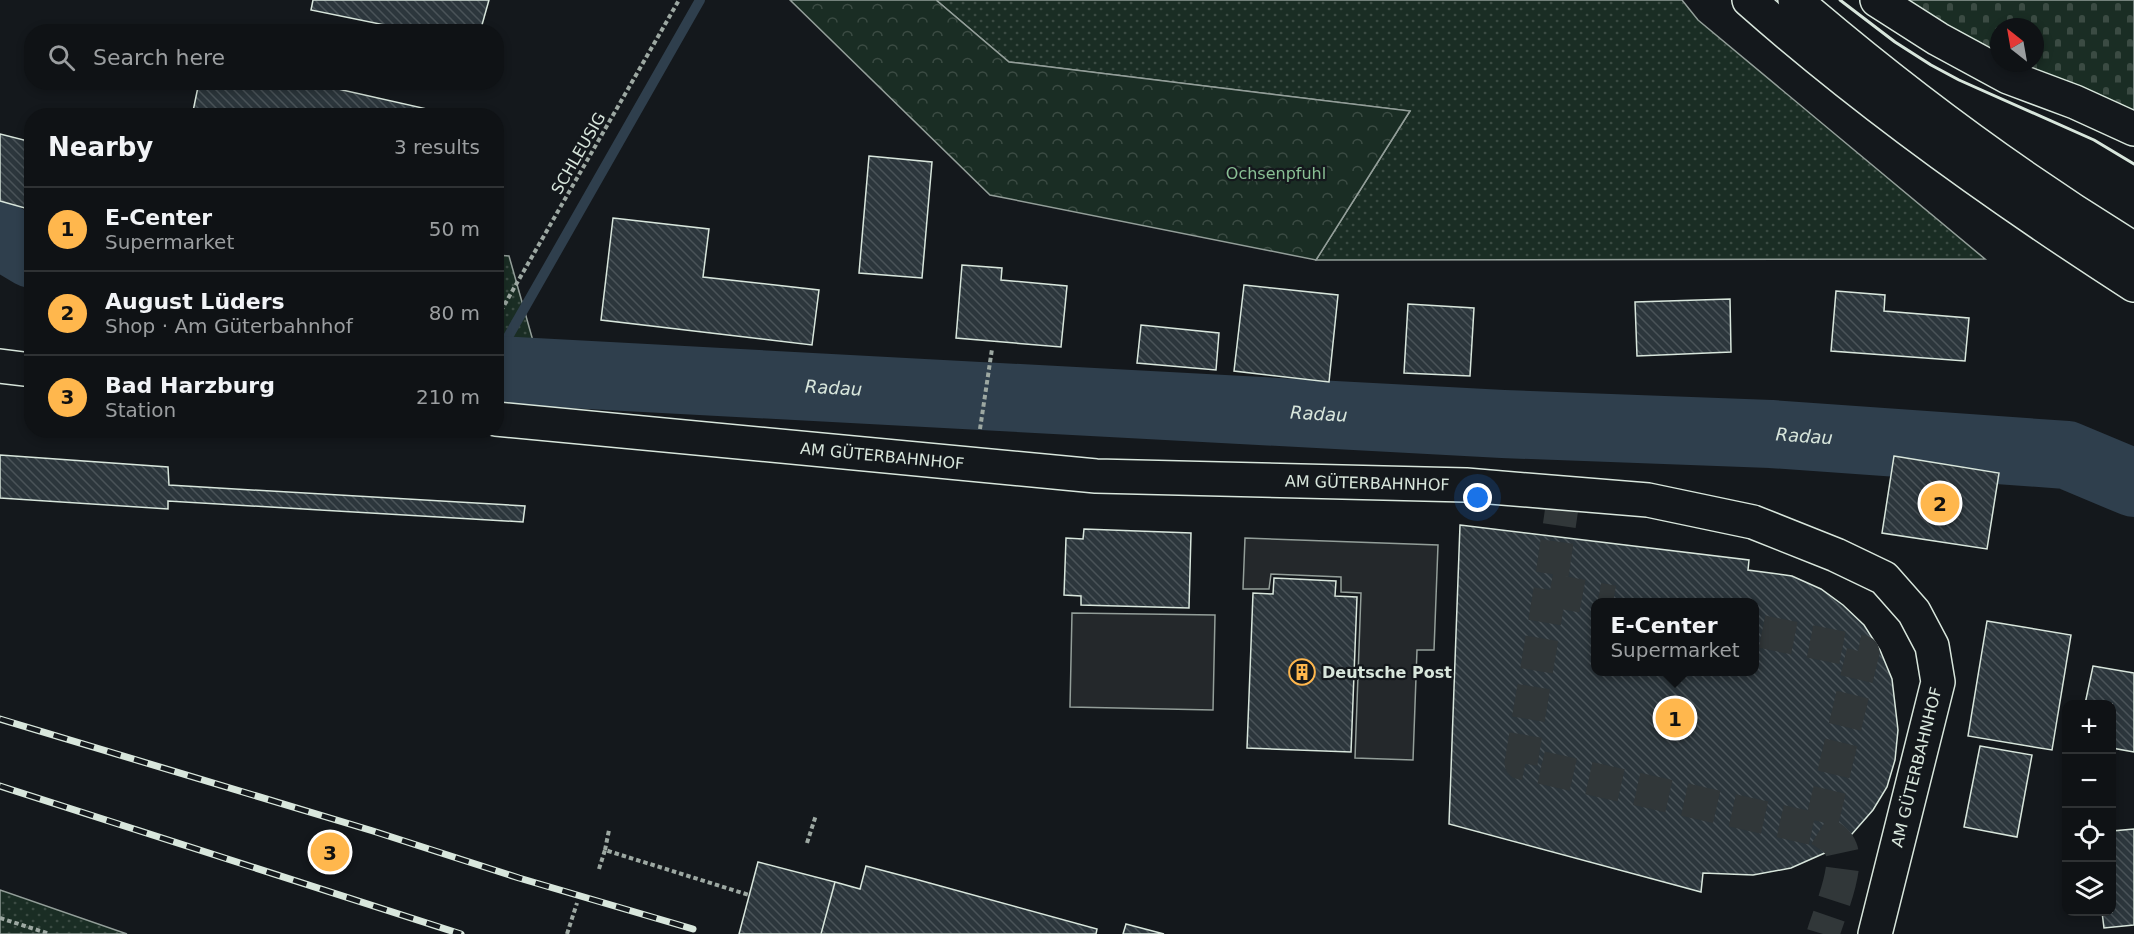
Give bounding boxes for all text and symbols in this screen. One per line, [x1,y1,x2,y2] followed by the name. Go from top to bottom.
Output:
[1990,18,2044,72] north arrow
[24,24,504,90] search box
[45,41,78,74] icon: search
[93,45,225,70] text: Search here
[547,109,610,198] street label: SCHLEUSIG
[48,132,153,162] text: Nearby
[394,135,480,159] text: 3 results
[1226,164,1326,183] park label: Ochsenpfuhl
[105,205,212,230] text: E-Center
[61,217,74,241] text: 1
[429,217,480,241] text: 50 m
[105,230,234,254] text: Supermarket
[105,289,285,314] text: August Lüders
[61,301,74,325] text: 2
[429,301,480,325] text: 80 m
[105,314,353,338] text: Shop · Am Güterbahnhof
[105,373,275,398] text: Bad Harzburg
[804,376,863,400] water label: Radau
[61,385,74,409] text: 3
[416,385,480,409] text: 210 m
[105,398,176,422] text: Station
[1290,402,1348,426] water label: Radau
[1775,423,1834,448] water label: Radau
[799,439,965,473] street label: AM GÜTERBAHNHOF
[1285,472,1450,495] street label: AM GÜTERBAHNHOF
[1920,480,1960,526] pin: 2
[1463,483,1492,512] your location
[1591,598,1759,676] popup
[1610,613,1718,638] text: E-Center
[1610,638,1740,662] text: Supermarket
[1287,657,1317,687] building icon: Deutsche Post
[1322,663,1452,682] place label: Deutsche Post
[1887,685,1946,849] street label: AM GÜTERBAHNHOF
[1656,696,1694,740] pin: 1
[2062,700,2116,916] map controls
[2062,700,2116,754] button: +
[2062,754,2116,808] button: −
[2062,808,2116,862] button: locate
[310,830,350,874] pin: 3
[2062,862,2116,916] button: layers

